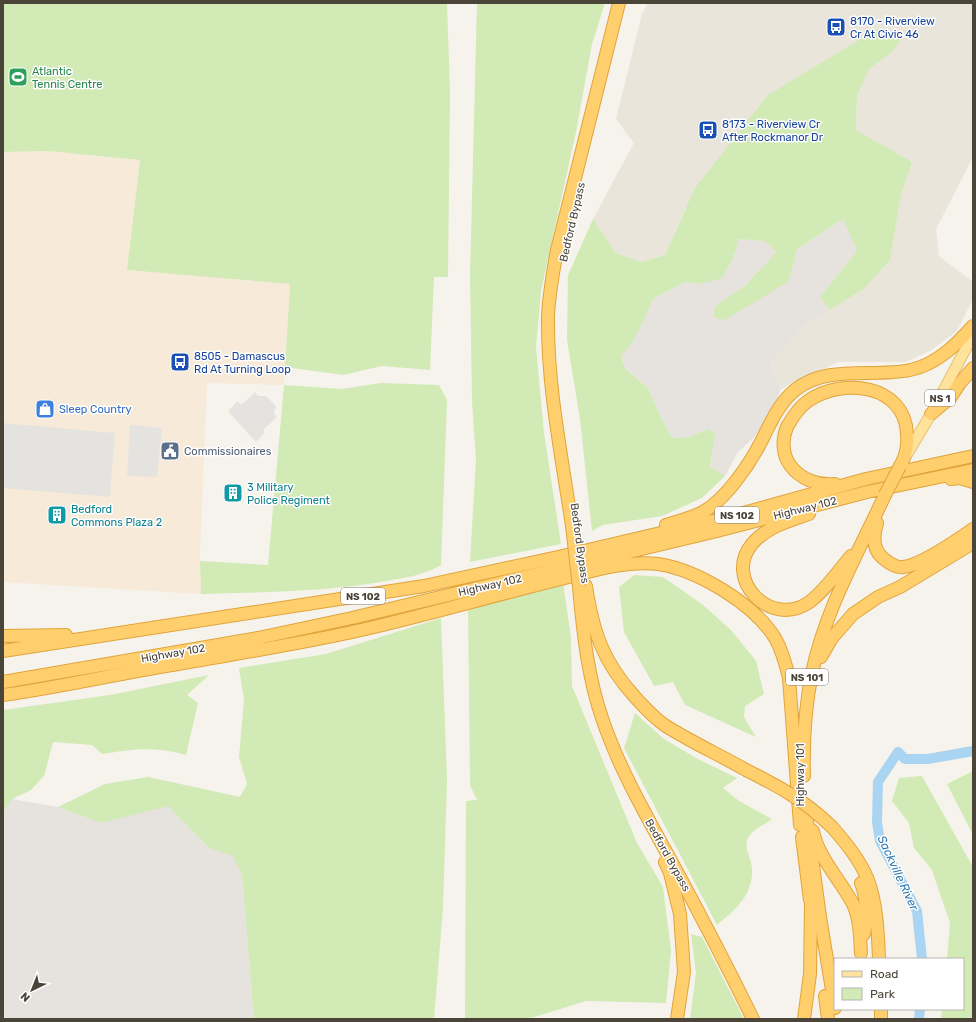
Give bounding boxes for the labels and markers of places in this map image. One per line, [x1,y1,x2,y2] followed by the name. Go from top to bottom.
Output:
[850,15,935,41] place label: 8170 - Riverview Cr At Civic 46
[825,16,847,38] bus stop icon: 8170 - Riverview Cr At Civic 46
[32,65,102,91] place label: Atlantic Tennis Centre
[7,66,29,88] sports icon: Atlantic Tennis Centre
[722,118,824,144] place label: 8173 - Riverview Cr After Rockmanor Dr
[697,119,719,141] bus stop icon: 8173 - Riverview Cr After Rockmanor Dr
[194,350,291,376] place label: 8505 - Damascus Rd At Turning Loop
[169,351,191,373] bus stop icon: 8505 - Damascus Rd At Turning Loop
[34,398,56,420] shop icon: Sleep Country
[59,403,132,416] place label: Sleep Country
[159,440,181,462] public building icon: Commissionaires
[184,445,272,458] place label: Commissionaires
[247,481,331,507] place label: 3 Military Police Regiment
[222,482,244,504] building icon: 3 Military Police Regiment
[71,503,162,529] place label: Bedford Commons Plaza 2
[46,504,68,526] building icon: Bedford Commons Plaza 2

